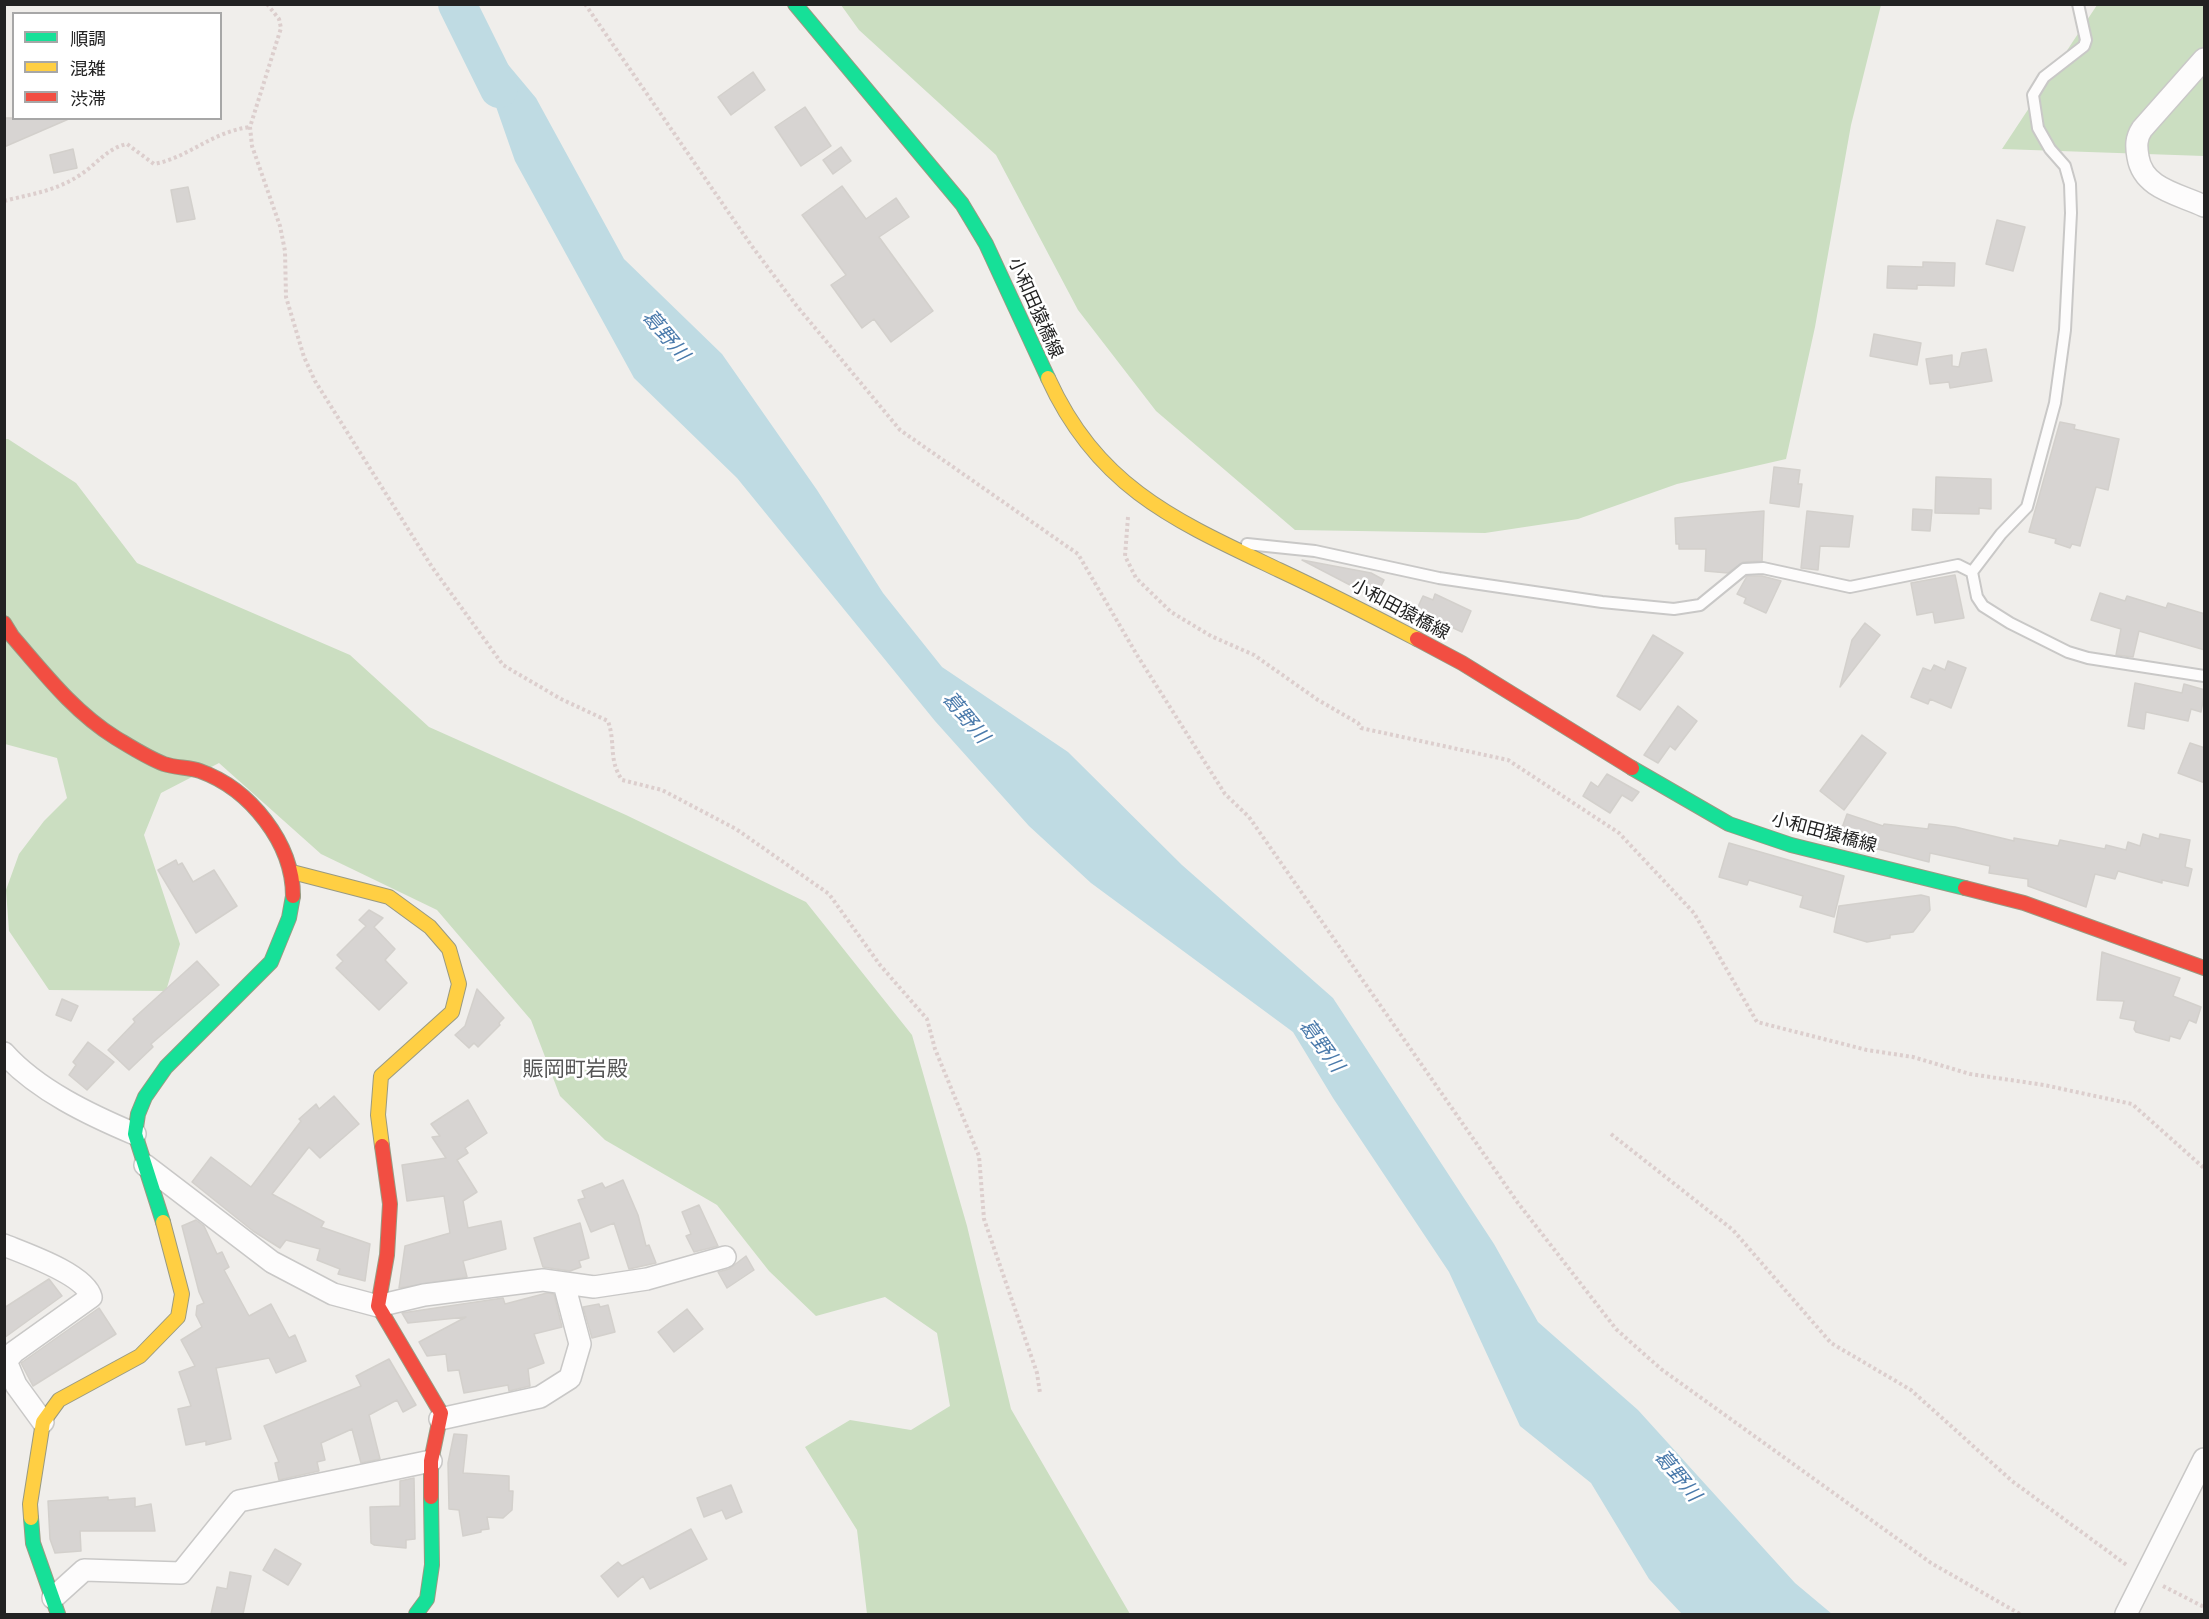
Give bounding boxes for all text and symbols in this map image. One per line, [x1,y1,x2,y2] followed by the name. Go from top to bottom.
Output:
[12,12,222,120] legend
[70,28,106,50] text: 順調
[70,58,106,80] text: 混雑
[70,88,106,110] text: 渋滞
[1003,254,1067,362] street label: 小和田猿橋線
[637,305,693,367] water label: 葛野川
[1347,575,1453,645] street label: 小和田猿橋線
[937,687,993,749] water label: 葛野川
[1769,809,1879,857] street label: 小和田猿橋線
[1294,1015,1348,1077] water label: 葛野川
[523,1057,627,1083] district label: 賑岡町岩殿
[1649,1445,1705,1507] water label: 葛野川

